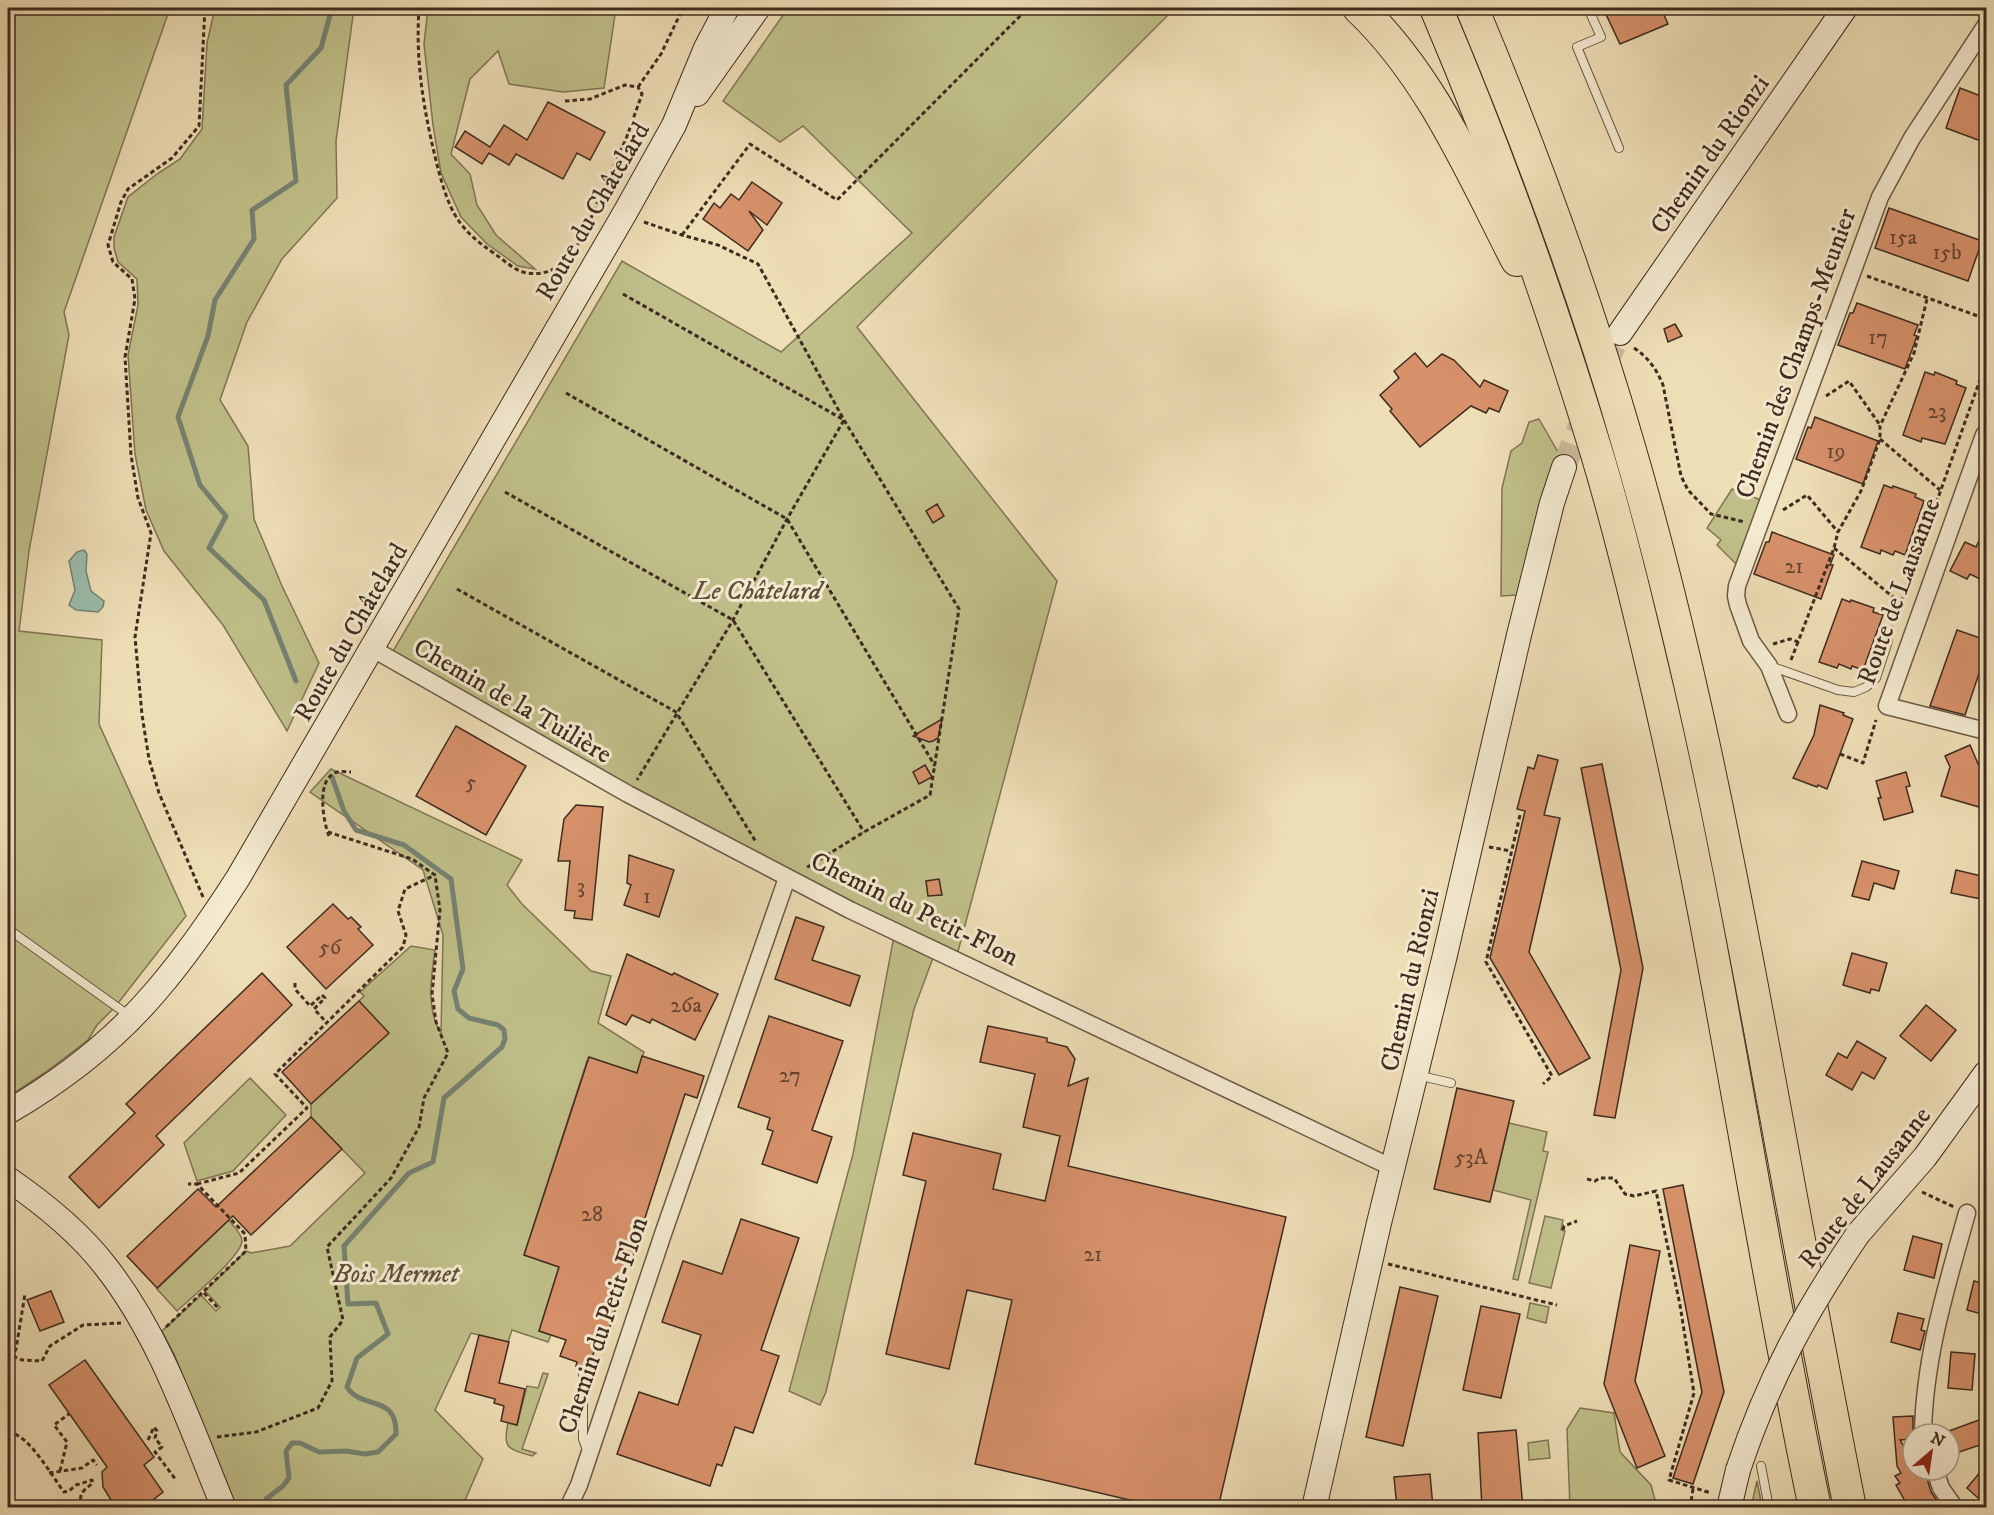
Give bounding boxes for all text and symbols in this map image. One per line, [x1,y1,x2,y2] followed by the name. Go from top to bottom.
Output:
[1643,69,1777,241] street label: Chemin du Rionzi
[529,117,658,307] street label: Route du Châtelard
[1729,204,1864,503] street label: Chemin des Champs-Meunier
[1889,224,1918,251] house number: 15a
[1932,239,1962,266] house number: 15b
[1868,324,1888,351] house number: 17
[1927,398,1947,425] house number: 23
[1827,438,1846,465] house number: 19
[1850,494,1948,689] street label: Route de Lausanne
[287,538,416,728] street label: Route du Châtelard
[1785,553,1803,580] house number: 21
[691,575,825,608] park label: Le Châtelard
[407,631,617,771] street label: Chemin de la Tuilière
[466,769,477,796] house number: 5
[805,845,1024,974] street label: Chemin du Petit-Flon
[577,873,585,900] house number: 3
[643,883,651,910] house number: 1
[1373,886,1447,1075] street label: Chemin du Rionzi
[319,934,343,961] house number: 56
[670,992,702,1019] house number: 26a
[779,1062,801,1089] house number: 27
[1792,1100,1939,1275] street label: Route de Lausanne
[1454,1144,1489,1171] house number: 53A
[581,1201,603,1228] house number: 28
[551,1212,656,1438] street label: Chemin du Petit-Flon
[1084,1241,1102,1268] house number: 21
[332,1258,461,1291] park label: Bois Mermet
[1901,1422,1961,1482] north arrow
[1927,1428,1948,1452] text: N

